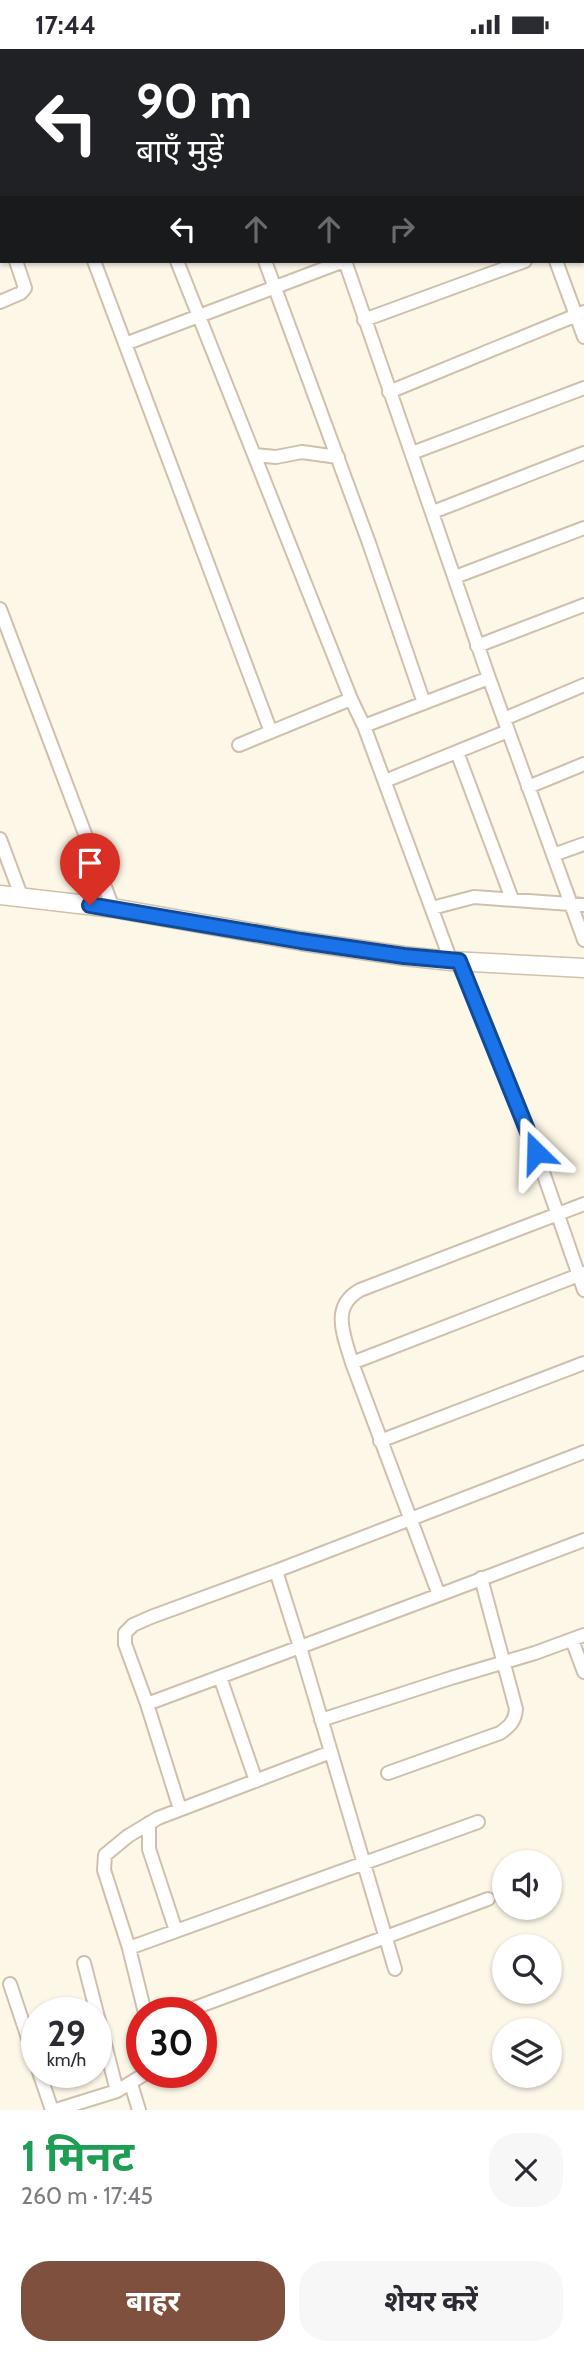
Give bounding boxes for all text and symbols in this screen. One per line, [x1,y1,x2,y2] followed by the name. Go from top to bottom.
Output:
[35,9,96,41] text: 17:44
[136,71,252,130] text: 90 m
[21,77,112,168] icon: left
[136,131,224,170] text: बाएँ मुड़ें
[164,210,202,248] icon: left
[237,210,275,248] icon: ahead
[310,210,348,248] icon: ahead
[383,210,421,248] icon: right
[60,833,120,905] pin
[71,844,109,882] icon: arrive
[499,1115,573,1189] position arrow
[492,1850,562,2088] map controls
[492,1850,562,1920] button: sound
[492,1934,562,2004] button: search
[126,1997,217,2088] speed limit sign: 30
[47,2012,86,2055] text: 29
[492,2018,562,2088] button: layers
[47,2049,86,2071] text: km/h
[21,2130,134,2182] text: 1 मिनट
[489,2133,563,2207] button: close
[21,2182,153,2210] text: 260 m · 17:45
[21,2261,285,2341] button: बाहर
[299,2261,563,2341] button: शेयर करें

